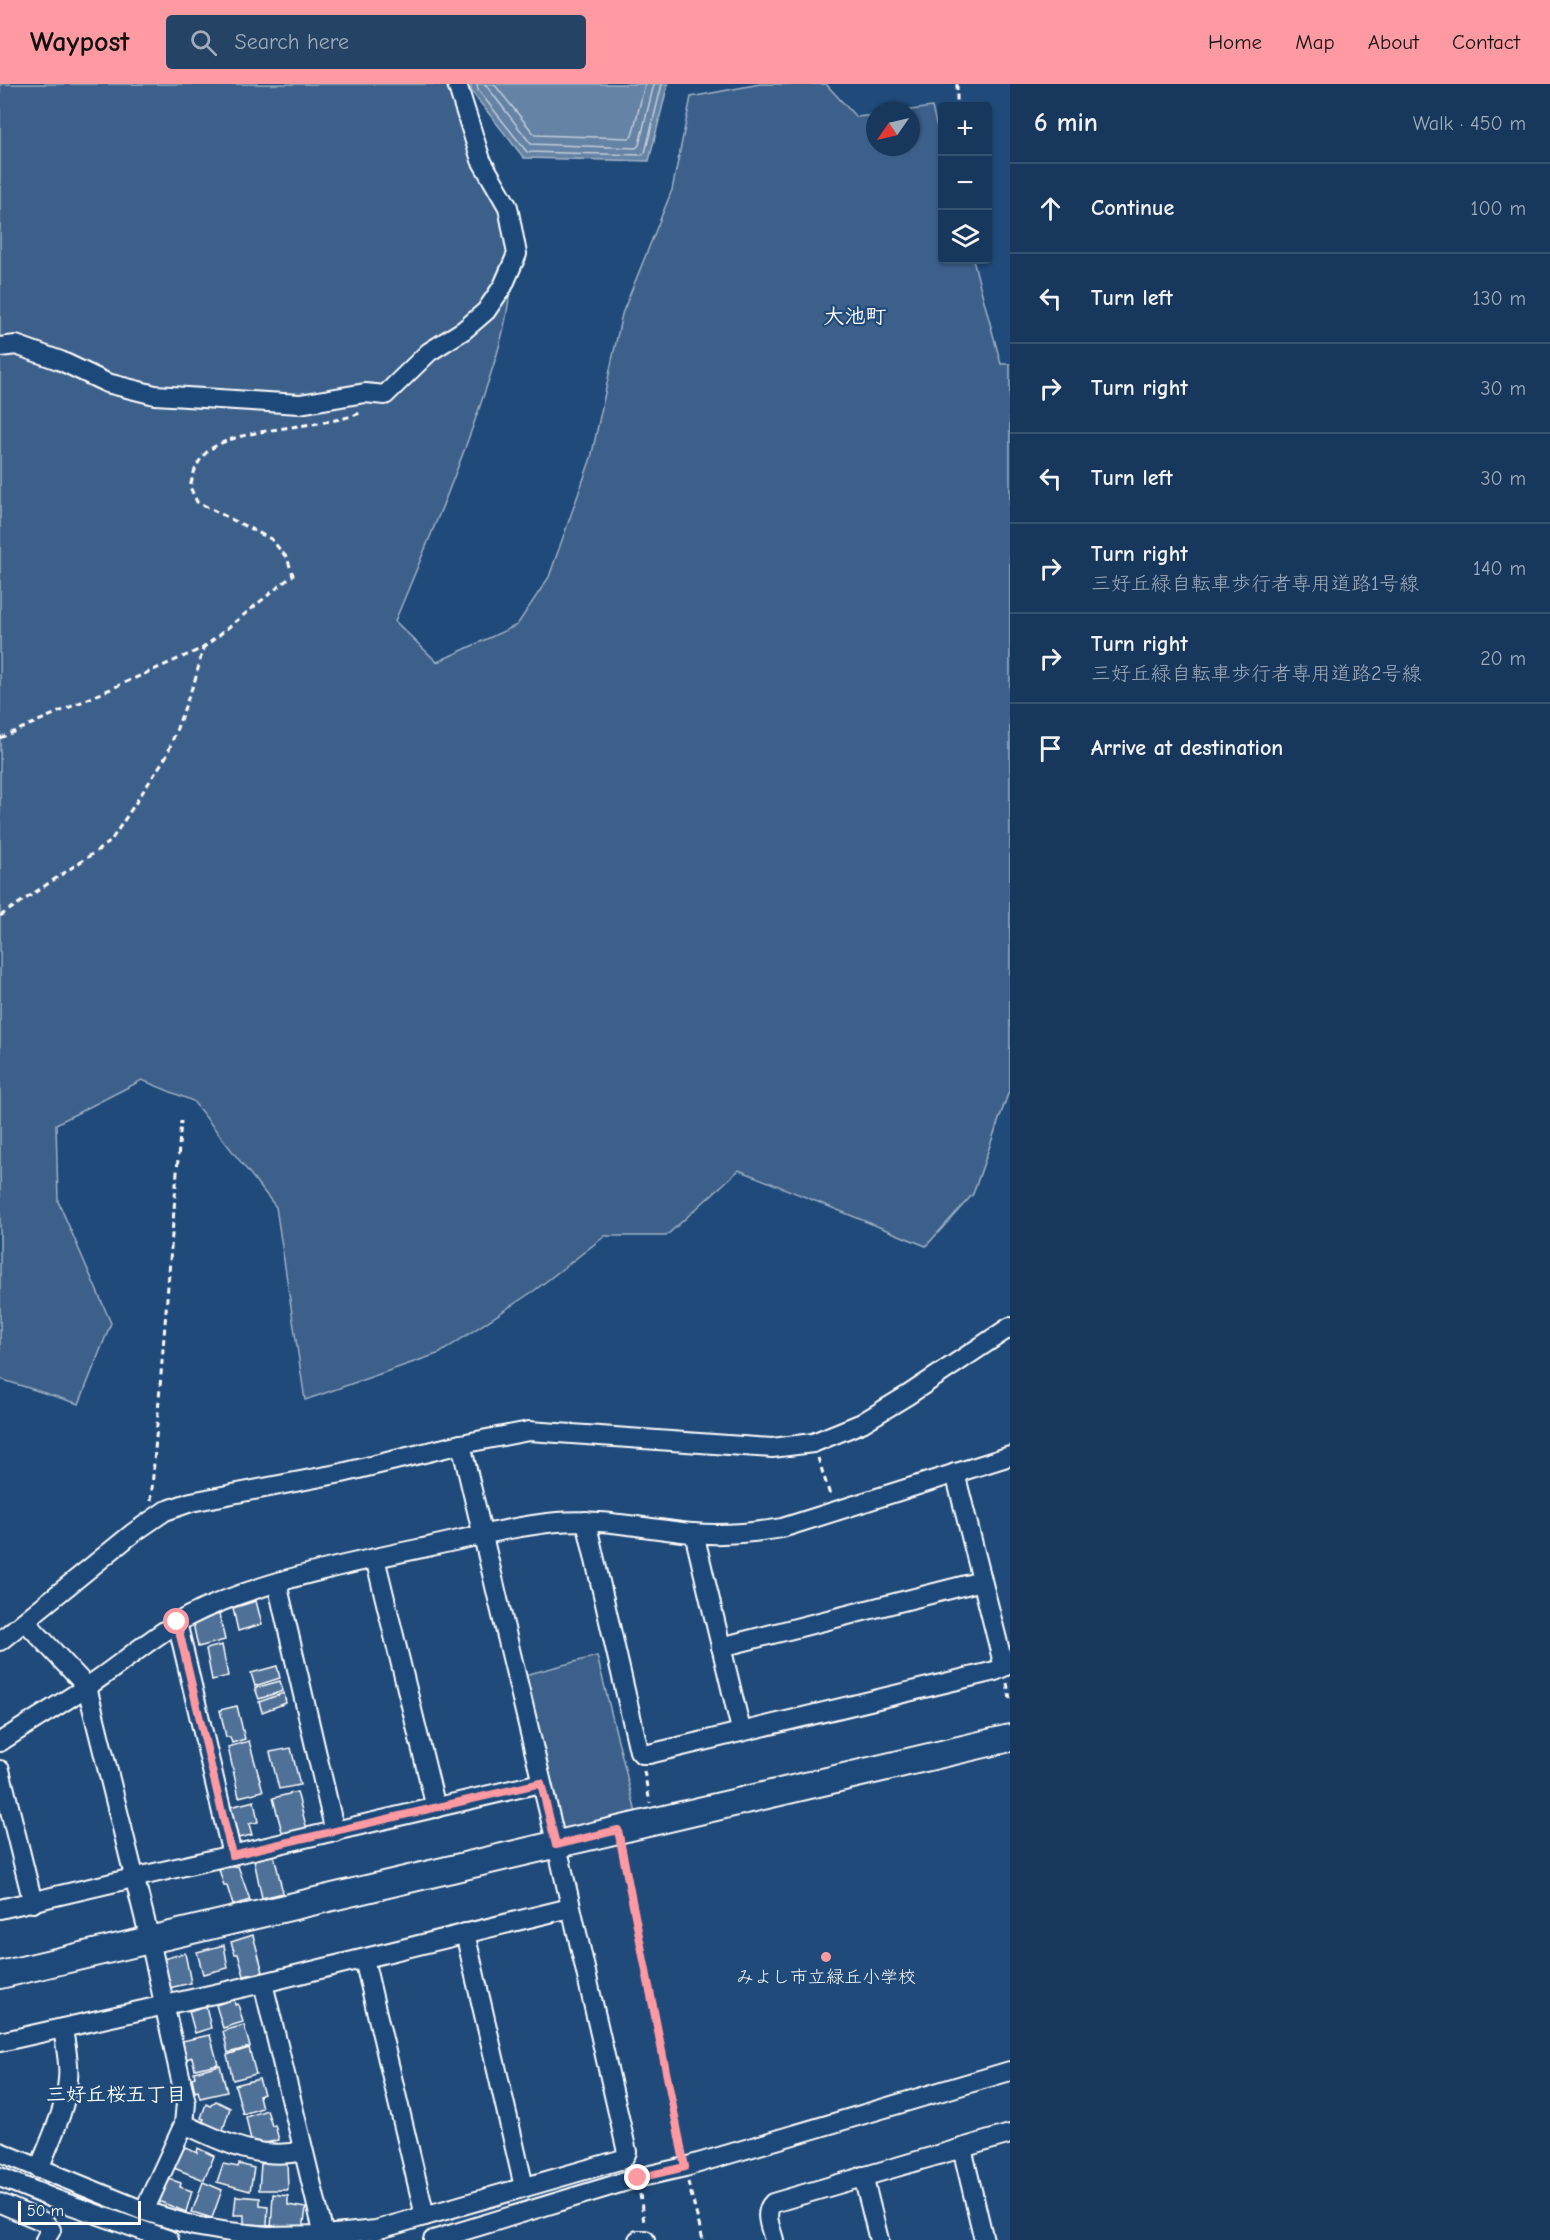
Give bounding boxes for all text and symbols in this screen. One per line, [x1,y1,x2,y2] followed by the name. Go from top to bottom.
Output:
[166,15,586,69] search box
[30,26,130,58] text: Waypost
[187,26,220,59] icon: search
[235,29,349,55] text: Search here
[1208,30,1262,54] text: Home
[1295,30,1335,54] text: Map
[1368,30,1419,54] text: About
[1452,30,1520,54] text: Contact
[866,102,920,156] north arrow
[938,102,992,264] map controls
[938,102,992,156] button: +
[1034,108,1098,138] text: 6 min
[1413,112,1526,135] text: Walk · 450 m
[938,156,992,210] button: −
[1034,192,1067,225] icon: ahead
[1091,195,1174,221] text: Continue
[1471,197,1526,220] text: 100 m
[938,210,992,264] button: layers
[1034,282,1067,315] icon: left
[1091,285,1173,311] text: Turn left
[1473,287,1526,310] text: 130 m
[824,304,887,328] district label: 大池町
[1034,372,1067,405] icon: right
[1091,375,1188,401] text: Turn right
[1480,377,1526,400] text: 30 m
[1034,462,1067,495] icon: left
[1091,465,1173,491] text: Turn left
[1480,467,1526,490] text: 30 m
[1091,541,1188,567] text: Turn right
[1034,552,1067,585] icon: right
[1473,557,1526,580] text: 140 m
[1091,572,1419,595] text: 三好丘緑自転車歩行者専用道路1号線
[1091,631,1188,657] text: Turn right
[1034,642,1067,675] icon: right
[1480,647,1526,670] text: 20 m
[1091,662,1421,685] text: 三好丘緑自転車歩行者専用道路2号線
[1034,732,1067,765] icon: arrive
[1091,735,1283,761] text: Arrive at destination
[163,1608,189,1634] route start
[819,1950,833,1964] marker: みよし市立緑丘小学校
[736,1967,916,1988] place label: みよし市立緑丘小学校
[46,2083,186,2106] district label: 三好丘桜五丁目
[624,2164,650,2190] route end
[18,2198,141,2226] scale bar
[27,2202,64,2220] text: 50 m

